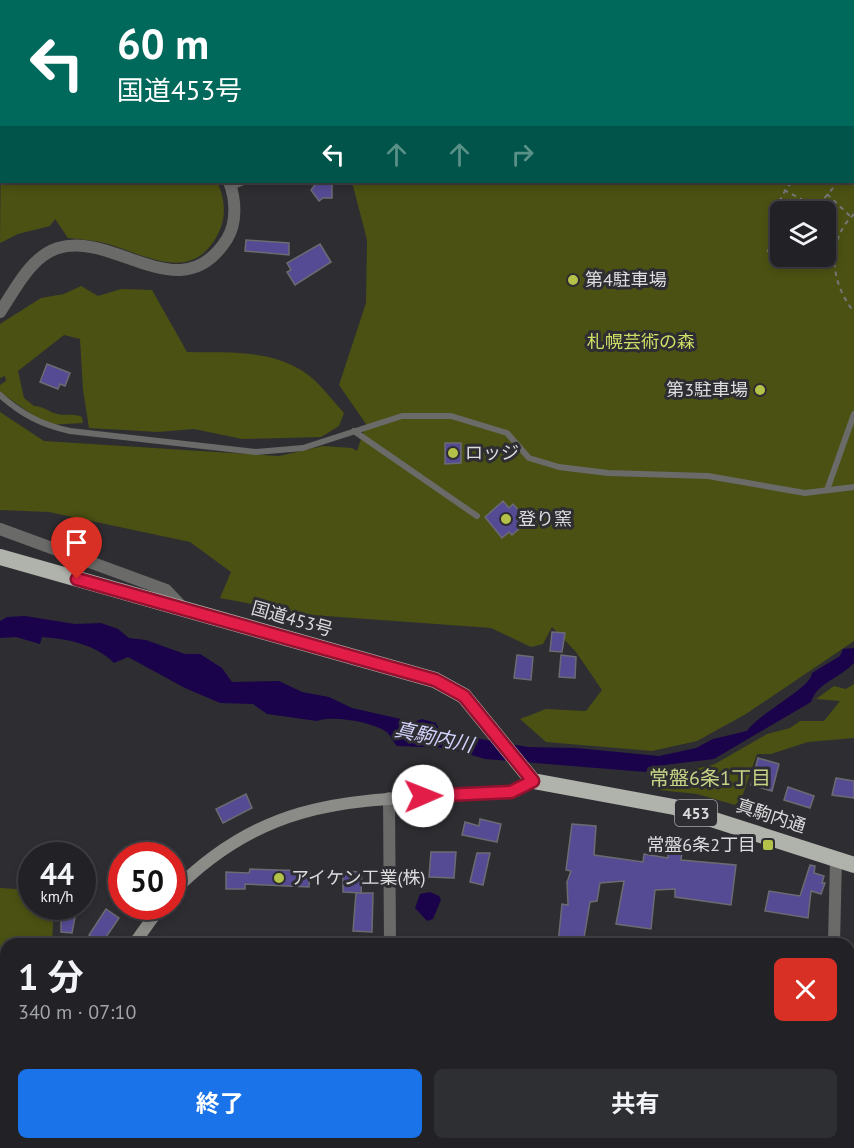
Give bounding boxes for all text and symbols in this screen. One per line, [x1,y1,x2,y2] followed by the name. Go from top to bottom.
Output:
[117,16,209,71] text: 60 m
[18,24,96,102] icon: left
[117,73,242,107] text: 国道453号
[317,138,350,171] icon: left
[380,138,413,171] icon: ahead
[443,138,476,171] icon: ahead
[506,138,539,171] icon: right
[770,201,836,267] map controls
[770,201,836,267] button: layers
[585,268,667,291] place label: 第4駐車場
[566,273,580,287] marker: 第4駐車場
[587,330,695,353] park label: 札幌芸術の森
[666,378,748,401] place label: 第3駐車場
[753,383,767,397] marker: 第3駐車場
[465,441,519,464] place label: ロッジ
[446,446,460,460] marker: ロッジ
[518,507,572,530] place label: 登り窯
[499,512,513,526] marker: 登り窯
[51,517,102,579] pin
[60,526,93,559] icon: arrive
[249,596,335,641] street label: 国道453号
[392,716,478,758] water label: 真駒内川
[391,764,455,828] position arrow
[649,765,771,791] district label: 常盤6条1丁目
[733,793,809,838] street label: 真駒内通
[675,800,717,826] road number: 453
[646,833,756,856] place label: 常盤6条2丁目
[761,838,775,852] marker: 常盤6条2丁目
[108,842,186,920] speed limit sign: 50
[40,854,74,893] text: 44
[291,866,426,889] place label: アイケン工業(株)
[272,871,286,885] marker: アイケン工業(株)
[41,887,73,906] text: km/h
[18,953,84,1000] text: 1 分
[774,958,837,1021] button: close
[18,999,136,1025] text: 340 m · 07:10
[18,1069,422,1138] button: 終了
[434,1069,837,1138] button: 共有

